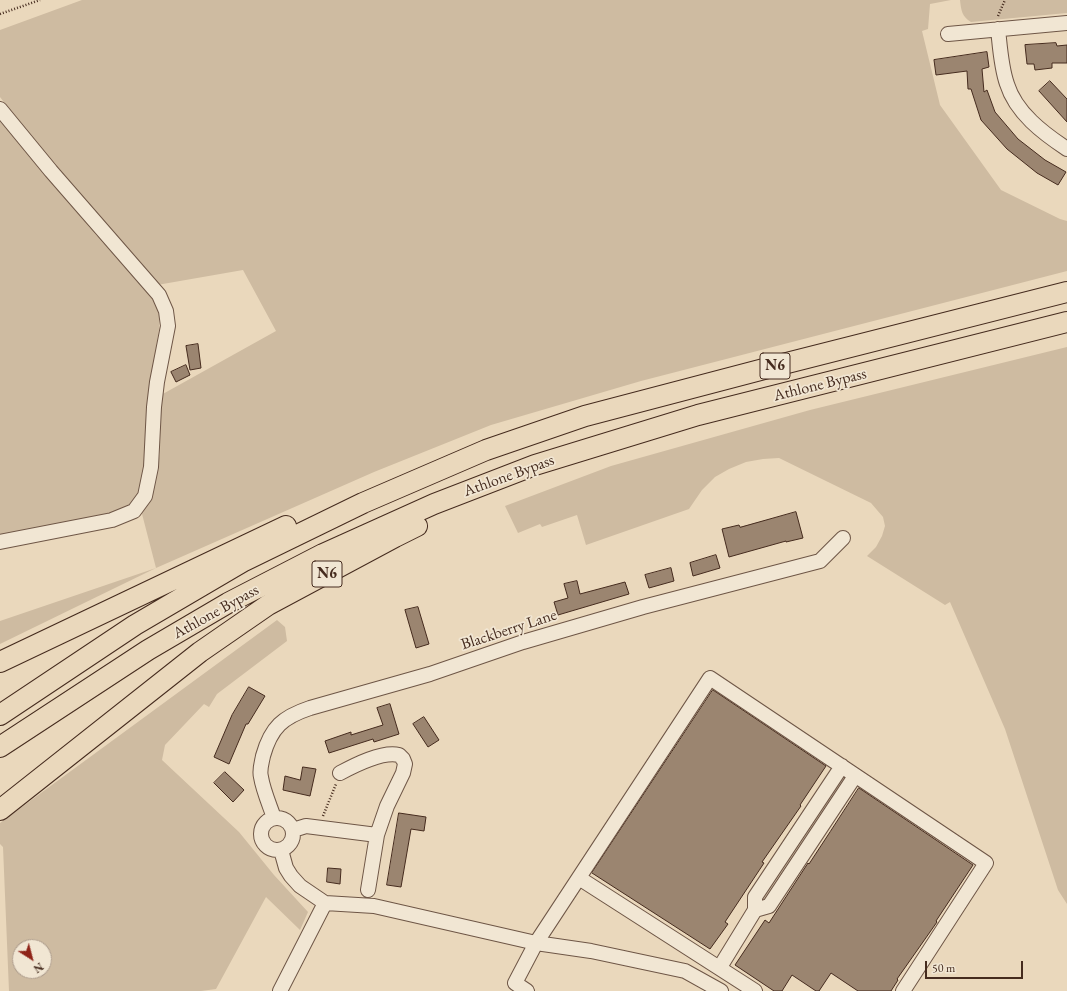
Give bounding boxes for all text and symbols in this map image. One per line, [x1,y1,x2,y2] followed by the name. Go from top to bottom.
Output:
[760,353,790,379] road number: N6
[772,364,868,406] street label: Athlone Bypass
[461,451,557,501] street label: Athlone Bypass
[312,561,342,587] road number: N6
[170,581,262,643] street label: Athlone Bypass
[459,606,559,654] street label: Blackberry Lane
[12,939,52,979] north arrow
[927,953,1025,979] scale bar
[31,960,46,976] text: N
[932,960,955,976] text: 50 m

